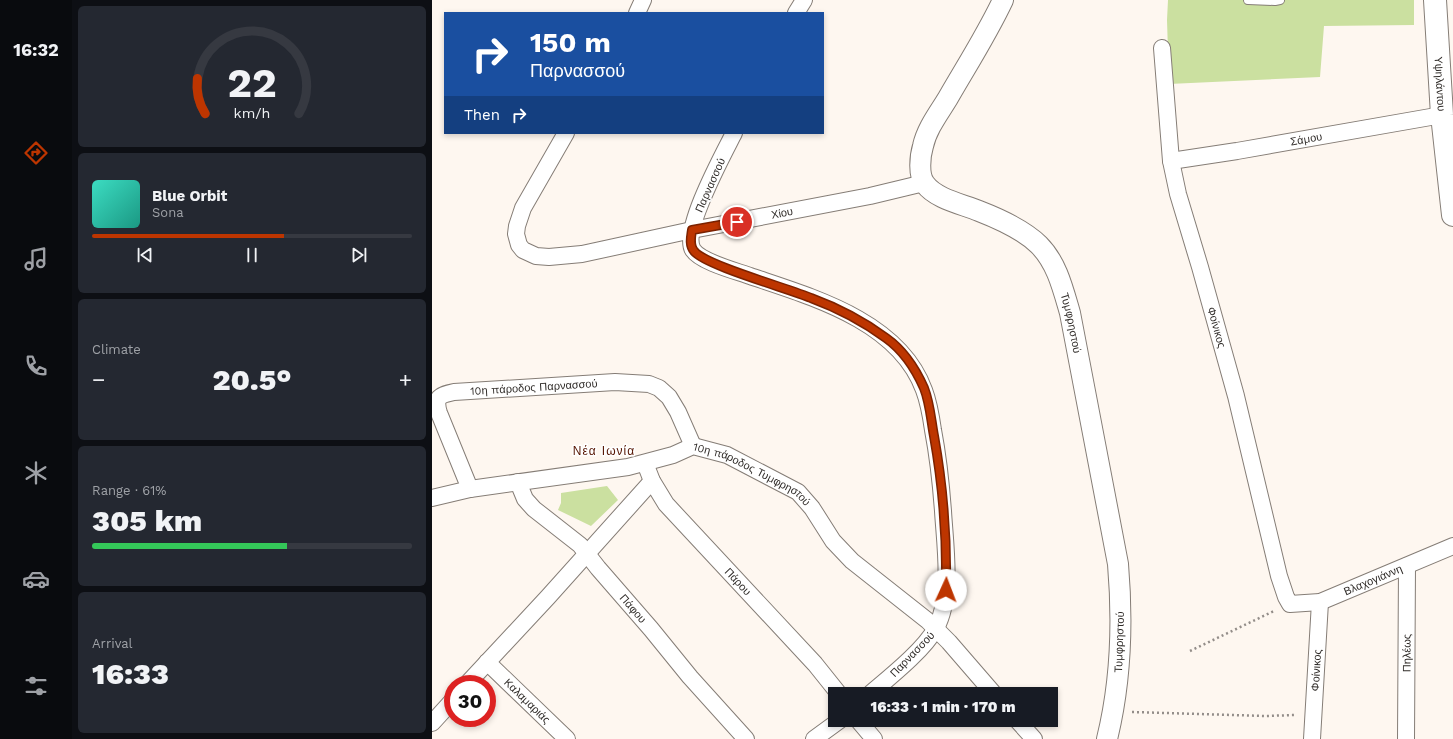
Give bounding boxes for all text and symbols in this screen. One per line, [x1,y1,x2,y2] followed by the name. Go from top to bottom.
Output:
[530,26,611,59] text: 150 m
[464,28,516,80] icon: right
[13,39,59,60] text: 16:32
[1431,56,1448,112] street label: Υψηλάντου
[227,58,277,107] text: 22
[530,60,625,81] text: Παρνασσού
[508,104,530,126] icon: right
[234,105,270,121] text: km/h
[464,106,500,124] text: Then
[1289,130,1323,149] street label: Σάμου
[22,139,50,167] icon: directions
[693,156,728,214] street label: Παρνασσού
[152,187,227,205] text: Blue Orbit
[152,205,184,220] text: Sona
[720,205,754,239] pin
[770,205,794,222] street label: Χίου
[726,211,748,233] icon: arrive
[134,244,156,266] icon: previous
[241,244,263,266] icon: pause
[348,244,370,266] icon: next
[22,245,50,273] icon: music
[1058,291,1084,354] street label: Τυμφρηστού
[1204,305,1228,350] street label: Φοίνικος
[92,342,141,357] text: Climate
[22,352,50,380] icon: phone
[212,362,292,397] text: 20.5°
[92,367,105,392] text: −
[399,367,412,392] text: +
[470,377,598,398] street label: 10η πάροδος Παρνασσού
[692,440,813,509] street label: 10η πάροδος Τυμφρηστού
[573,444,635,458] district label: Νέα Ιωνία
[22,459,50,487] icon: climate
[92,483,166,498] text: Range · 61%
[92,503,202,538] text: 305 km
[1342,562,1404,598] street label: Βλαχογιάννη
[22,565,50,593] icon: car
[722,565,754,598] street label: Πάρου
[925,569,967,611] position arrow
[617,592,649,626] street label: Πάφου
[1112,611,1127,673] street label: Τυμφρηστού
[887,629,937,680] street label: Παρνασσού
[1400,634,1414,672] street label: Πηλέως
[92,636,133,651] text: Arrival
[1309,649,1324,692] street label: Φοίνικος
[92,656,169,691] text: 16:33
[22,672,50,700] icon: filters
[444,675,496,727] speed limit sign: 30
[501,676,553,726] street label: Καλαμαριάς
[870,698,1016,716] text: 16:33 · 1 min · 170 m

